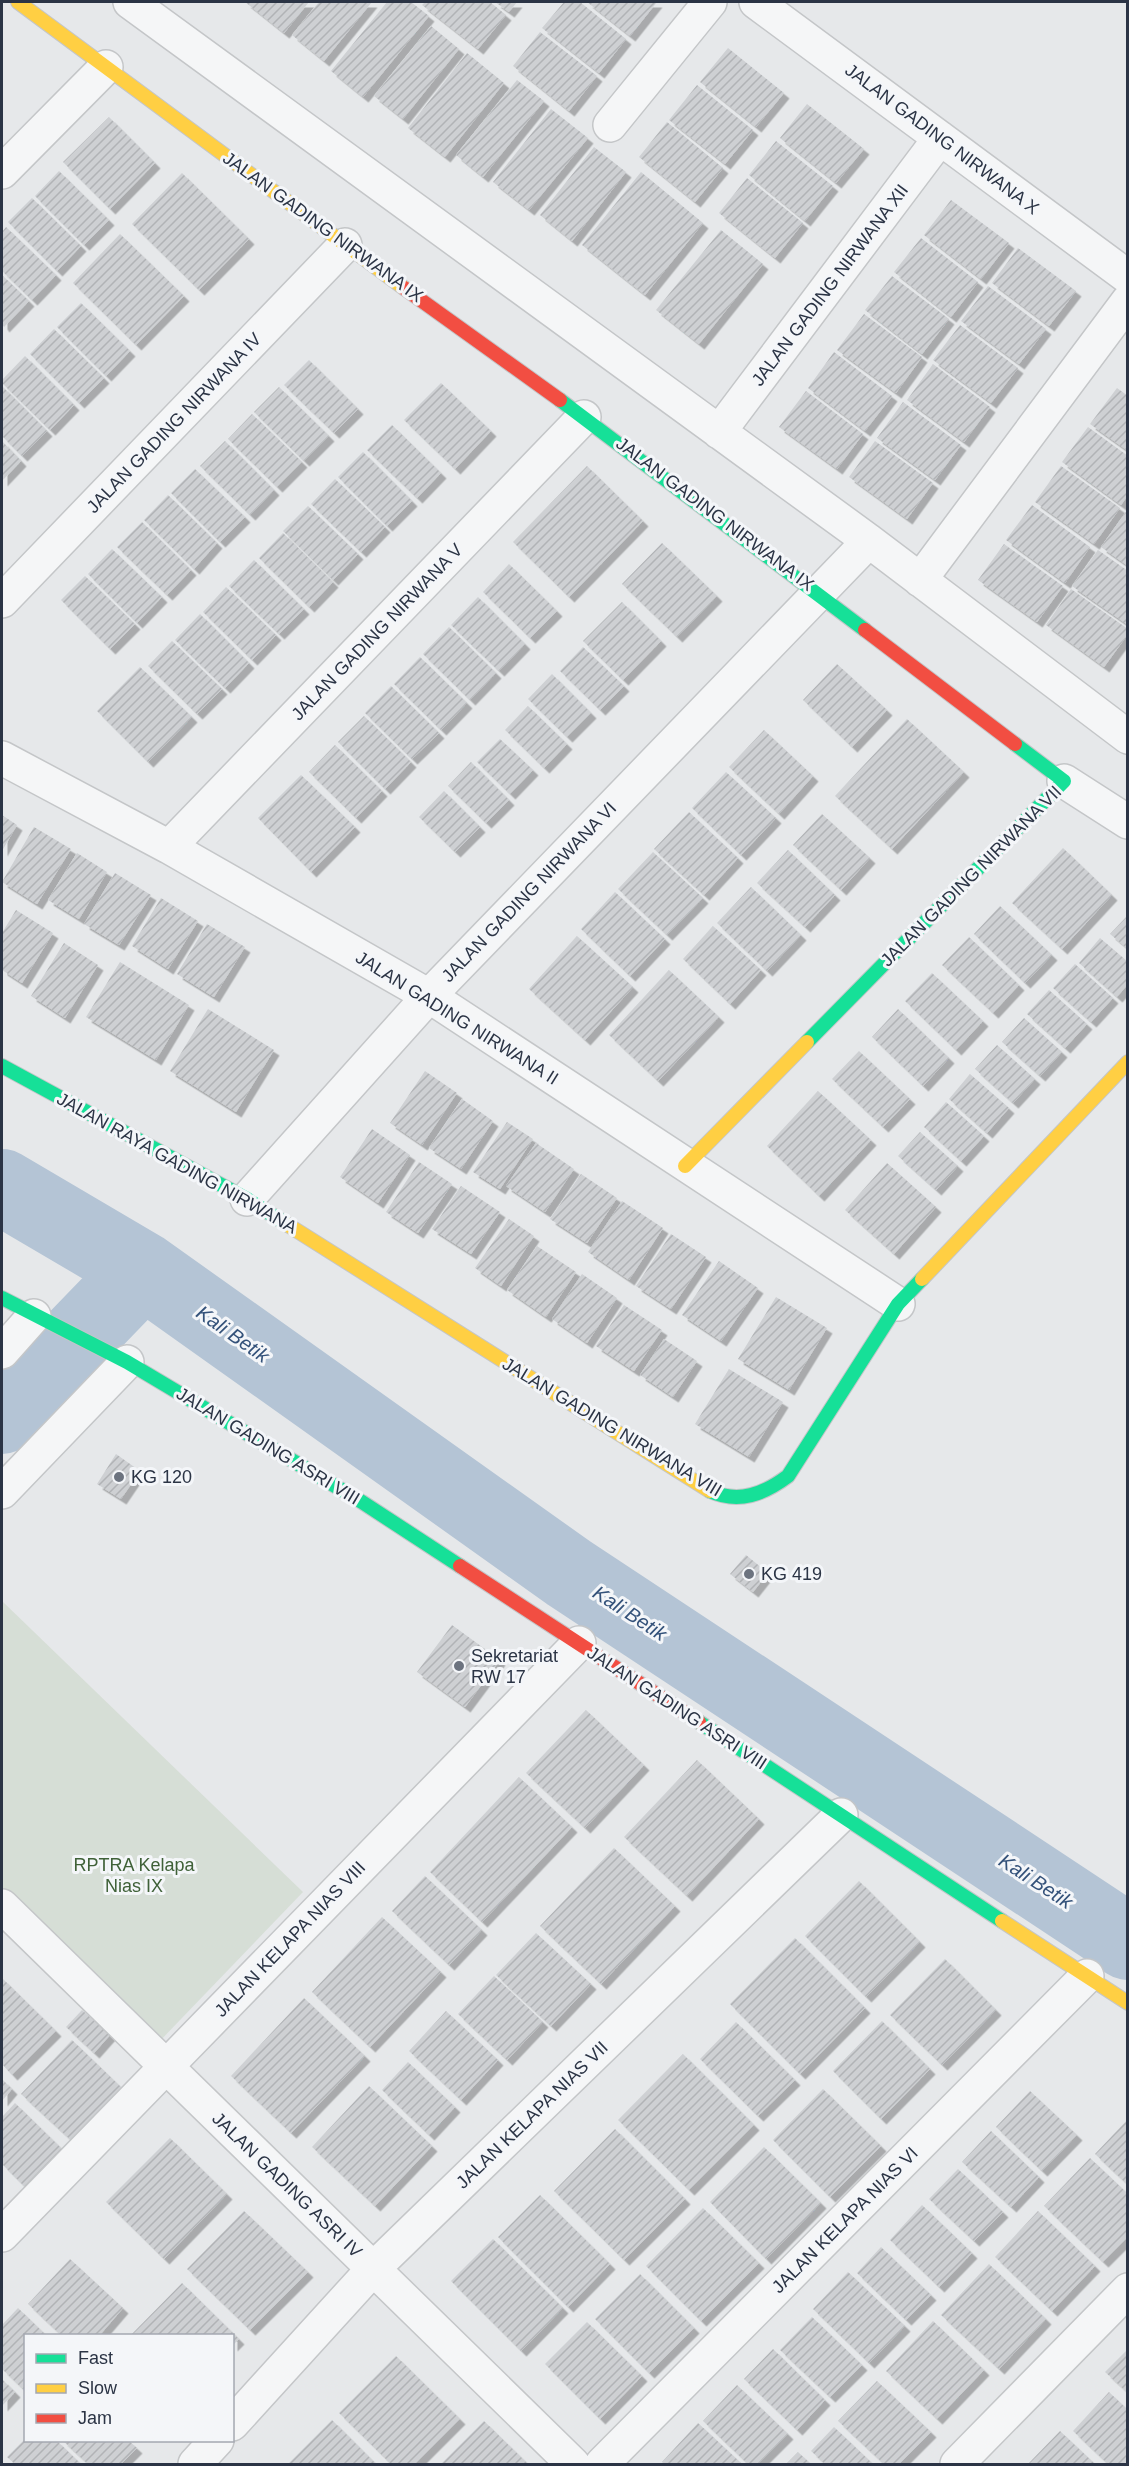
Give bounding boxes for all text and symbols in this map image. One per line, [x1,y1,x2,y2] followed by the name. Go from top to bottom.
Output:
[841,60,1043,218] street label: JALAN GADING NIRWANA X
[219,148,427,306] street label: JALAN GADING NIRWANA IX
[748,180,912,390] street label: JALAN GADING NIRWANA XII
[83,329,265,517] street label: JALAN GADING NIRWANA IV
[612,433,818,595] street label: JALAN GADING NIRWANA IX
[287,540,467,724] street label: JALAN GADING NIRWANA V
[877,782,1065,970] street label: JALAN GADING NIRWANA VII
[438,798,620,986] street label: JALAN GADING NIRWANA VI
[352,947,562,1089] street label: JALAN GADING NIRWANA II
[53,1088,301,1238] street label: JALAN RAYA GADING NIRWANA
[193,1301,274,1367] water label: Kali Betik
[499,1354,725,1500] street label: JALAN GADING NIRWANA VIII
[173,1383,363,1509] street label: JALAN GADING ASRI VIII
[131,1467,192,1487] place label: KG 120
[112,1470,126,1484] marker: KG 120
[761,1564,822,1584] place label: KG 419
[742,1567,756,1581] marker: KG 419
[589,1581,672,1645] water label: Kali Betik
[583,1642,771,1774] street label: JALAN GADING ASRI VIII
[471,1646,558,1687] place label: Sekretariat RW 17
[452,1659,466,1673] marker: Sekretariat RW 17
[995,1849,1078,1913] water label: Kali Betik
[73,1855,196,1896] park label: RPTRA Kelapa Nias IX
[211,1857,369,2021] street label: JALAN KELAPA NIAS VIII
[452,2037,612,2193] street label: JALAN KELAPA NIAS VII
[208,2108,366,2262] street label: JALAN GADING ASRI IV
[768,2143,922,2297] street label: JALAN KELAPA NIAS VI
[24,2334,234,2442] legend
[78,2348,113,2368] text: Fast
[78,2378,118,2398] text: Slow
[78,2408,112,2428] text: Jam

